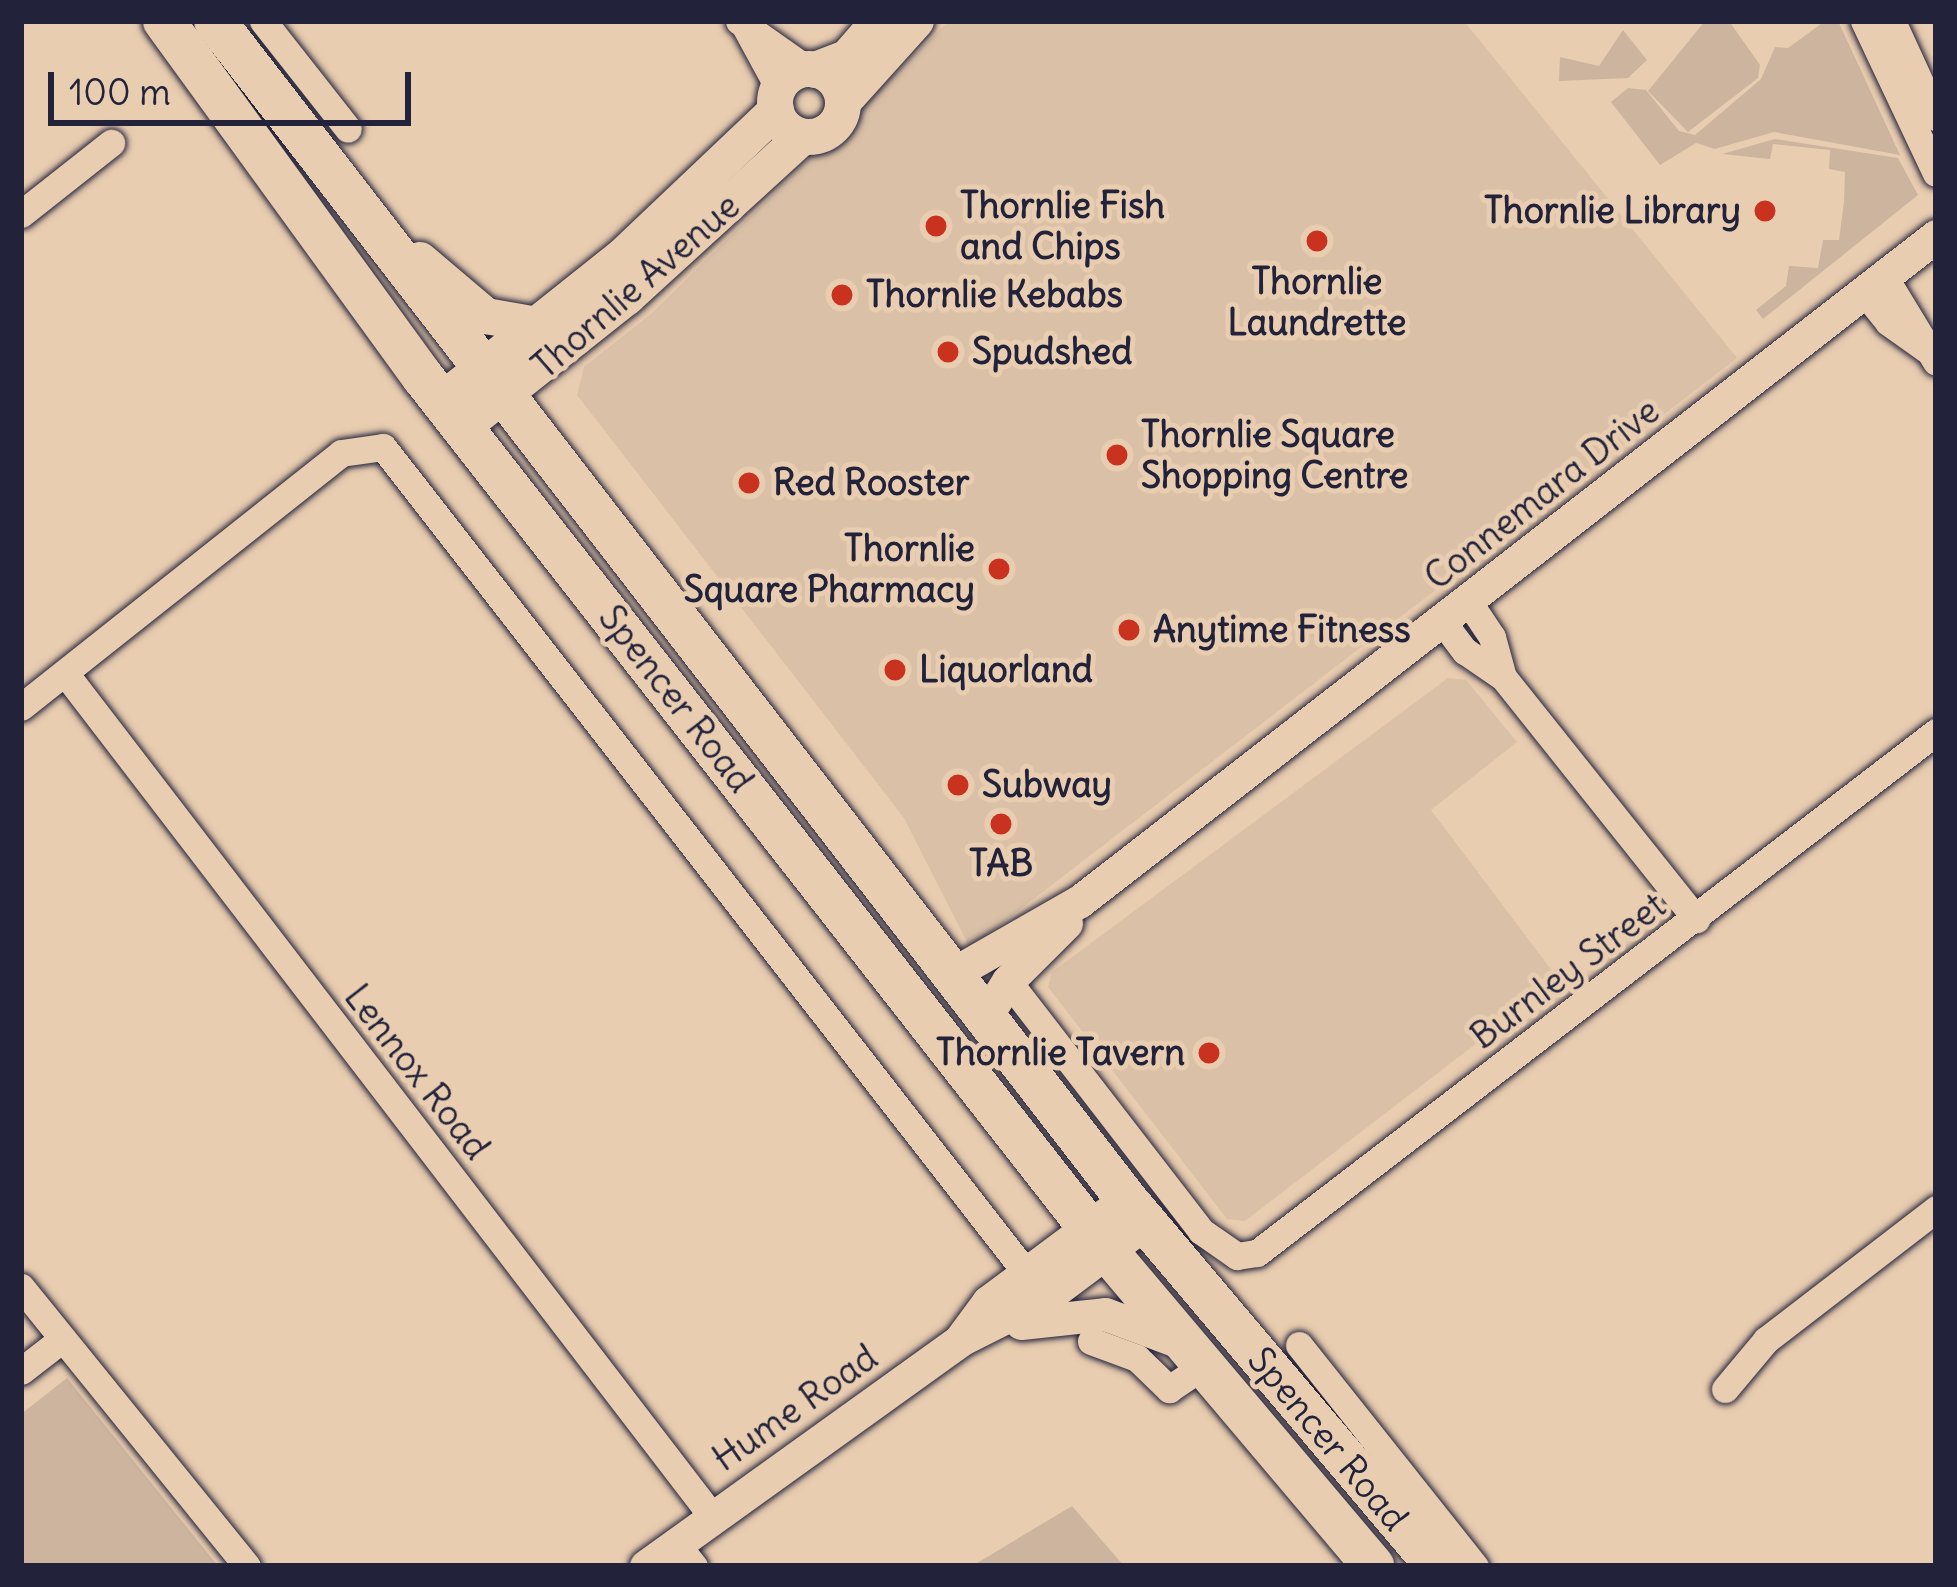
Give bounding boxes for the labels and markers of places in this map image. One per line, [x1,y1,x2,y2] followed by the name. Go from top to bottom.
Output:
[960,183,1165,268] place label: Thornlie Fish and Chips
[1484,189,1741,233] place label: Thornlie Library
[1752,198,1778,224] marker: Thornlie Library
[923,213,949,239] marker: Thornlie Fish and Chips
[1304,228,1330,254] marker: Thornlie Laundrette
[1227,259,1407,344] place label: Thornlie Laundrette
[866,273,1123,317] place label: Thornlie Kebabs
[829,282,855,308] marker: Thornlie Kebabs
[972,330,1132,374] place label: Spudshed
[935,339,961,365] marker: Spudshed
[1141,412,1408,497] place label: Thornlie Square Shopping Centre
[1104,442,1130,468] marker: Thornlie Square Shopping Centre
[773,461,970,505] place label: Red Rooster
[736,470,762,496] marker: Red Rooster
[684,526,975,611] place label: Thornlie Square Pharmacy
[986,556,1012,582] marker: Thornlie Square Pharmacy
[1153,608,1411,652] place label: Anytime Fitness
[1116,617,1142,643] marker: Anytime Fitness
[919,648,1093,692] place label: Liquorland
[882,657,908,683] marker: Liquorland
[982,763,1112,807] place label: Subway
[945,772,971,798] marker: Subway
[988,811,1014,837] marker: TAB
[969,842,1033,886] place label: TAB
[936,1031,1185,1075] place label: Thornlie Tavern
[1196,1040,1222,1066] marker: Thornlie Tavern

